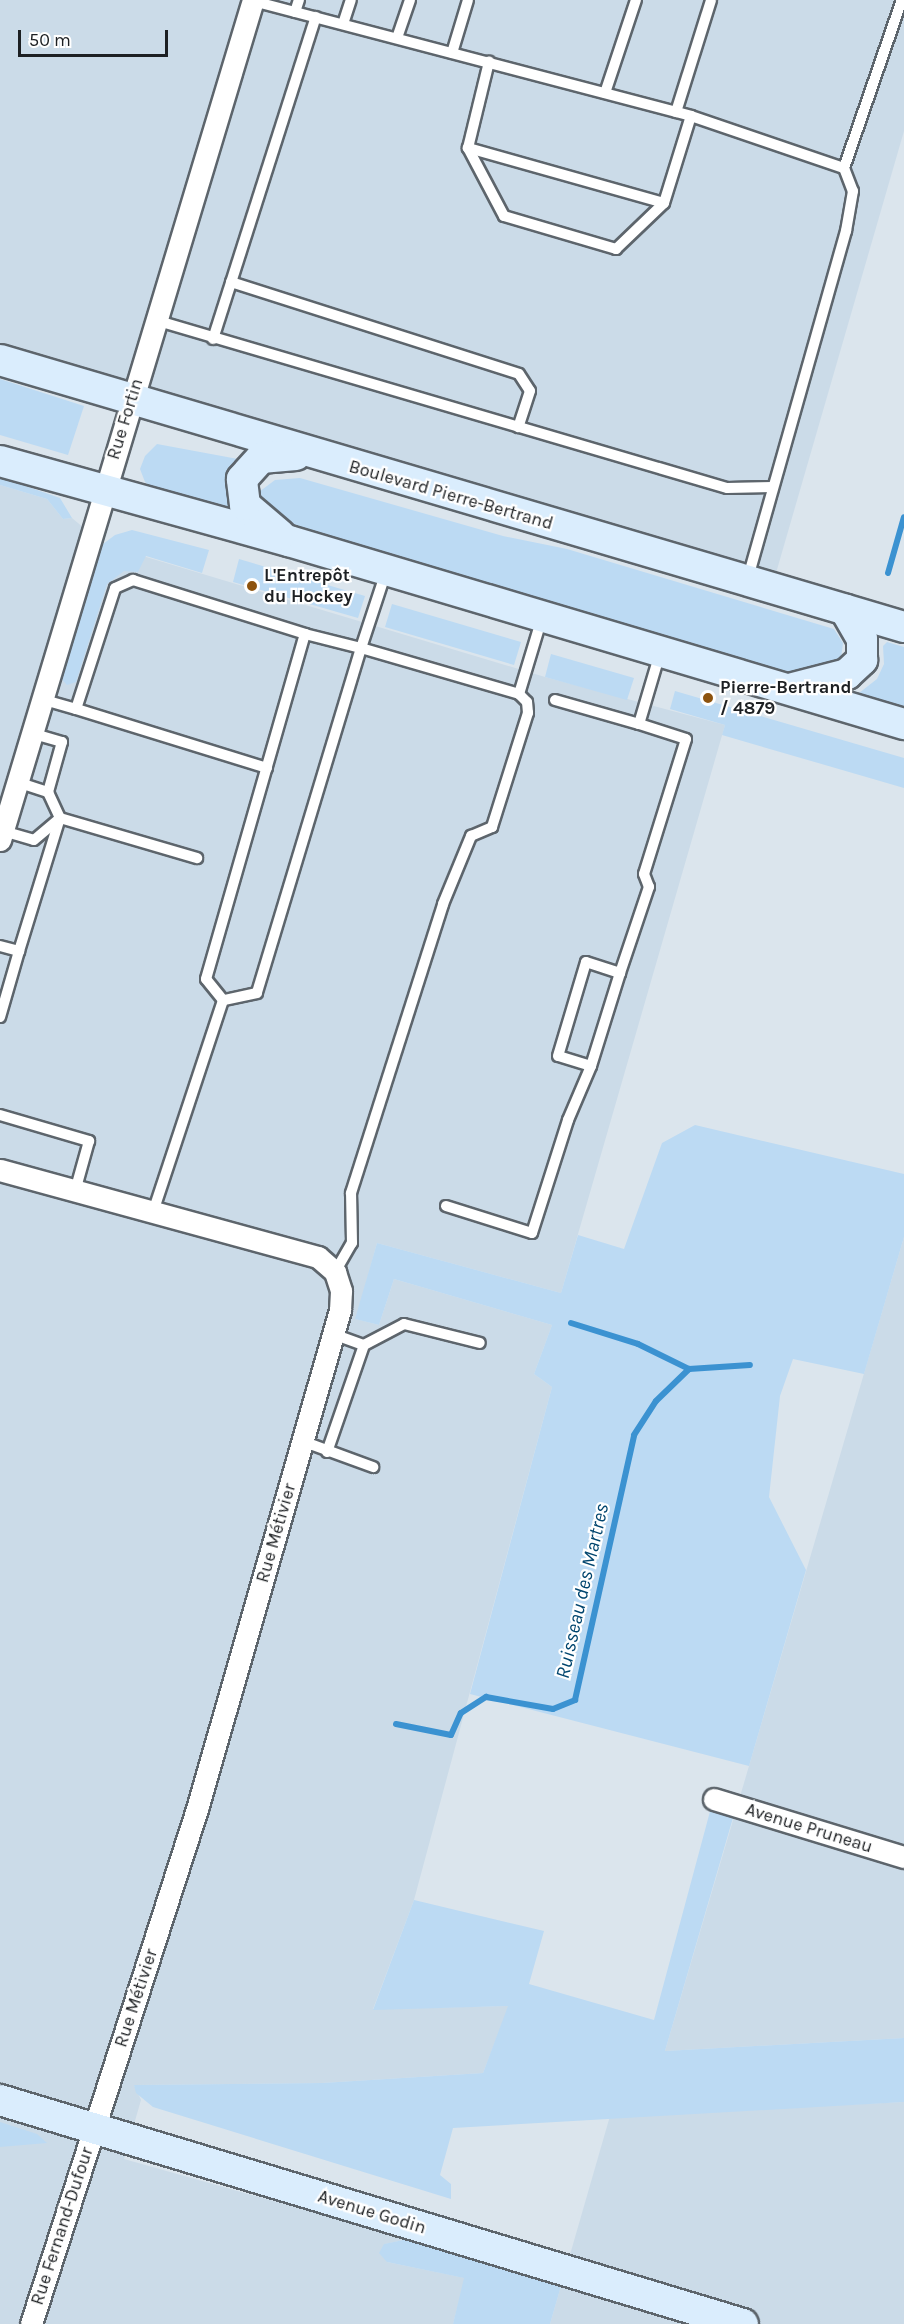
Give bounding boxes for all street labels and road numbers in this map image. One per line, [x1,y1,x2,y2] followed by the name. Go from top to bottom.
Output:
[102,376,148,462] street label: Rue Fortin
[346,455,556,535] street label: Boulevard Pierre-Bertrand
[252,1481,300,1585] street label: Rue Métivier
[743,1798,875,1858] street label: Avenue Pruneau
[110,1946,162,2050] street label: Rue Métivier
[26,2144,98,2308] street label: Rue Fernand-Dufour
[315,2185,429,2239] street label: Avenue Godin

